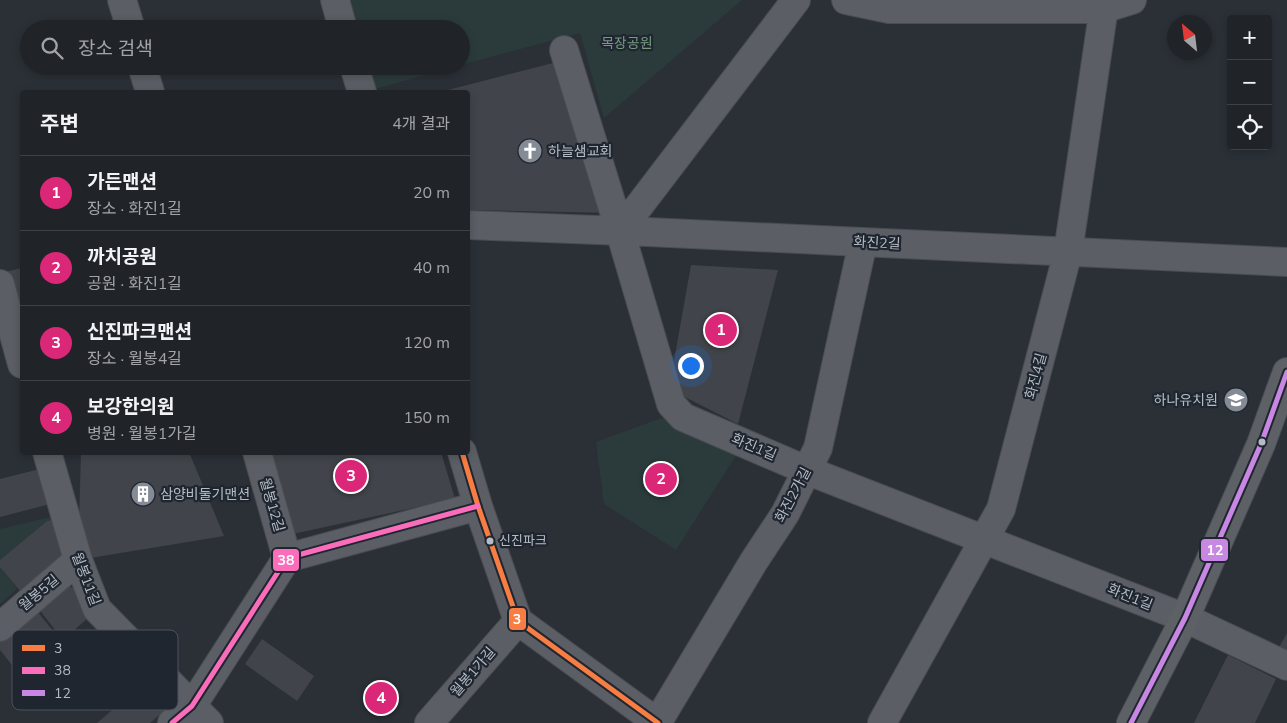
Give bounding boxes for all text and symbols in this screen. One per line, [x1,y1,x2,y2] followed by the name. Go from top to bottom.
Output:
[1167,15,1212,60] north arrow
[1227,15,1272,150] map controls
[1227,15,1272,60] button: +
[20,20,470,75] search box
[38,34,66,62] icon: search
[601,34,653,53] park label: 목장공원
[78,36,153,62] text: 장소 검색
[1227,60,1272,105] button: −
[1227,105,1272,150] button: locate
[40,110,79,138] text: 주변
[392,113,450,135] text: 4개 결과
[517,138,543,164] church icon: 하늘샘교회
[548,142,612,161] place label: 하늘샘교회
[87,169,157,195] text: 가든맨션
[51,182,61,204] text: 1
[413,182,450,204] text: 20 m
[87,198,182,220] text: 장소 · 화진1길
[853,232,901,254] street label: 화진2길
[87,244,157,270] text: 까치공원
[51,257,61,279] text: 2
[413,257,450,279] text: 40 m
[87,273,182,295] text: 공원 · 화진1길
[705,311,737,349] pin: 1
[87,319,192,345] text: 신진파크맨션
[51,332,61,354] text: 3
[403,332,450,354] text: 120 m
[87,348,182,370] text: 장소 · 월봉4길
[1021,351,1051,401] street label: 화진4길
[678,353,704,379] your location
[1223,387,1249,413] school or university icon: 하나유치원
[1154,391,1218,410] place label: 하나유치원
[87,394,174,420] text: 보강한의원
[51,407,61,429] text: 4
[403,407,450,429] text: 150 m
[87,423,197,445] text: 병원 · 월봉1가길
[729,429,779,465] street label: 화진1길
[1257,437,1267,447] unlabelled marker
[335,457,367,495] pin: 3
[645,460,677,498] pin: 2
[771,464,815,526] street label: 화진2가길
[255,476,289,534] street label: 월봉12길
[130,481,156,507] building icon: 삼양비둘기맨션
[160,485,250,504] place label: 삼양비둘기맨션
[499,532,547,550] place label: 신진파크
[485,536,495,546] marker: 신진파크
[1200,538,1229,562] line badge: 12
[1207,541,1223,560] text: 12
[272,548,300,572] line badge: 38
[67,550,105,608] street label: 월봉11길
[278,551,294,570] text: 38
[15,571,63,615] street label: 월봉5길
[1105,579,1155,615] street label: 화진1길
[508,607,527,631] line badge: 3
[513,610,521,629] text: 3
[12,630,178,710] legend
[54,639,62,658] text: 3
[446,643,500,701] street label: 월봉1가길
[54,661,71,680] text: 38
[365,679,397,717] pin: 4
[54,684,71,703] text: 12

